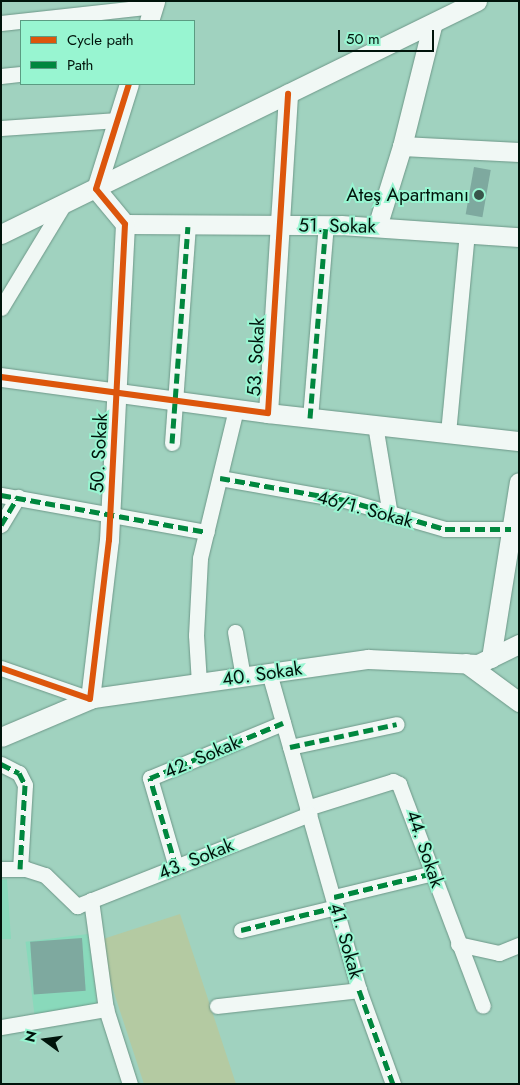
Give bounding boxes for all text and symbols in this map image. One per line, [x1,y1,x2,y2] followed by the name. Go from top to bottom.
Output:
[20,20,195,85] legend
[340,20,436,52] scale bar
[346,28,380,50] text: 50 m
[67,29,134,51] text: Cycle path
[67,54,93,76] text: Path
[346,184,469,206] place label: Ateş Apartmanı
[473,189,485,201] marker: Ateş Apartmanı
[298,214,376,238] street label: 51. Sokak
[243,317,269,397] street label: 53. Sokak
[86,412,112,494] street label: 50. Sokak
[315,485,415,533] street label: 46/1. Sokak
[221,657,303,691] street label: 40. Sokak
[161,731,243,783] street label: 42. Sokak
[401,807,449,891] street label: 44. Sokak
[155,834,237,884] street label: 43. Sokak
[324,901,368,981] street label: 41. Sokak
[20,1015,70,1065] north arrow
[19,1029,41,1044] text: N

